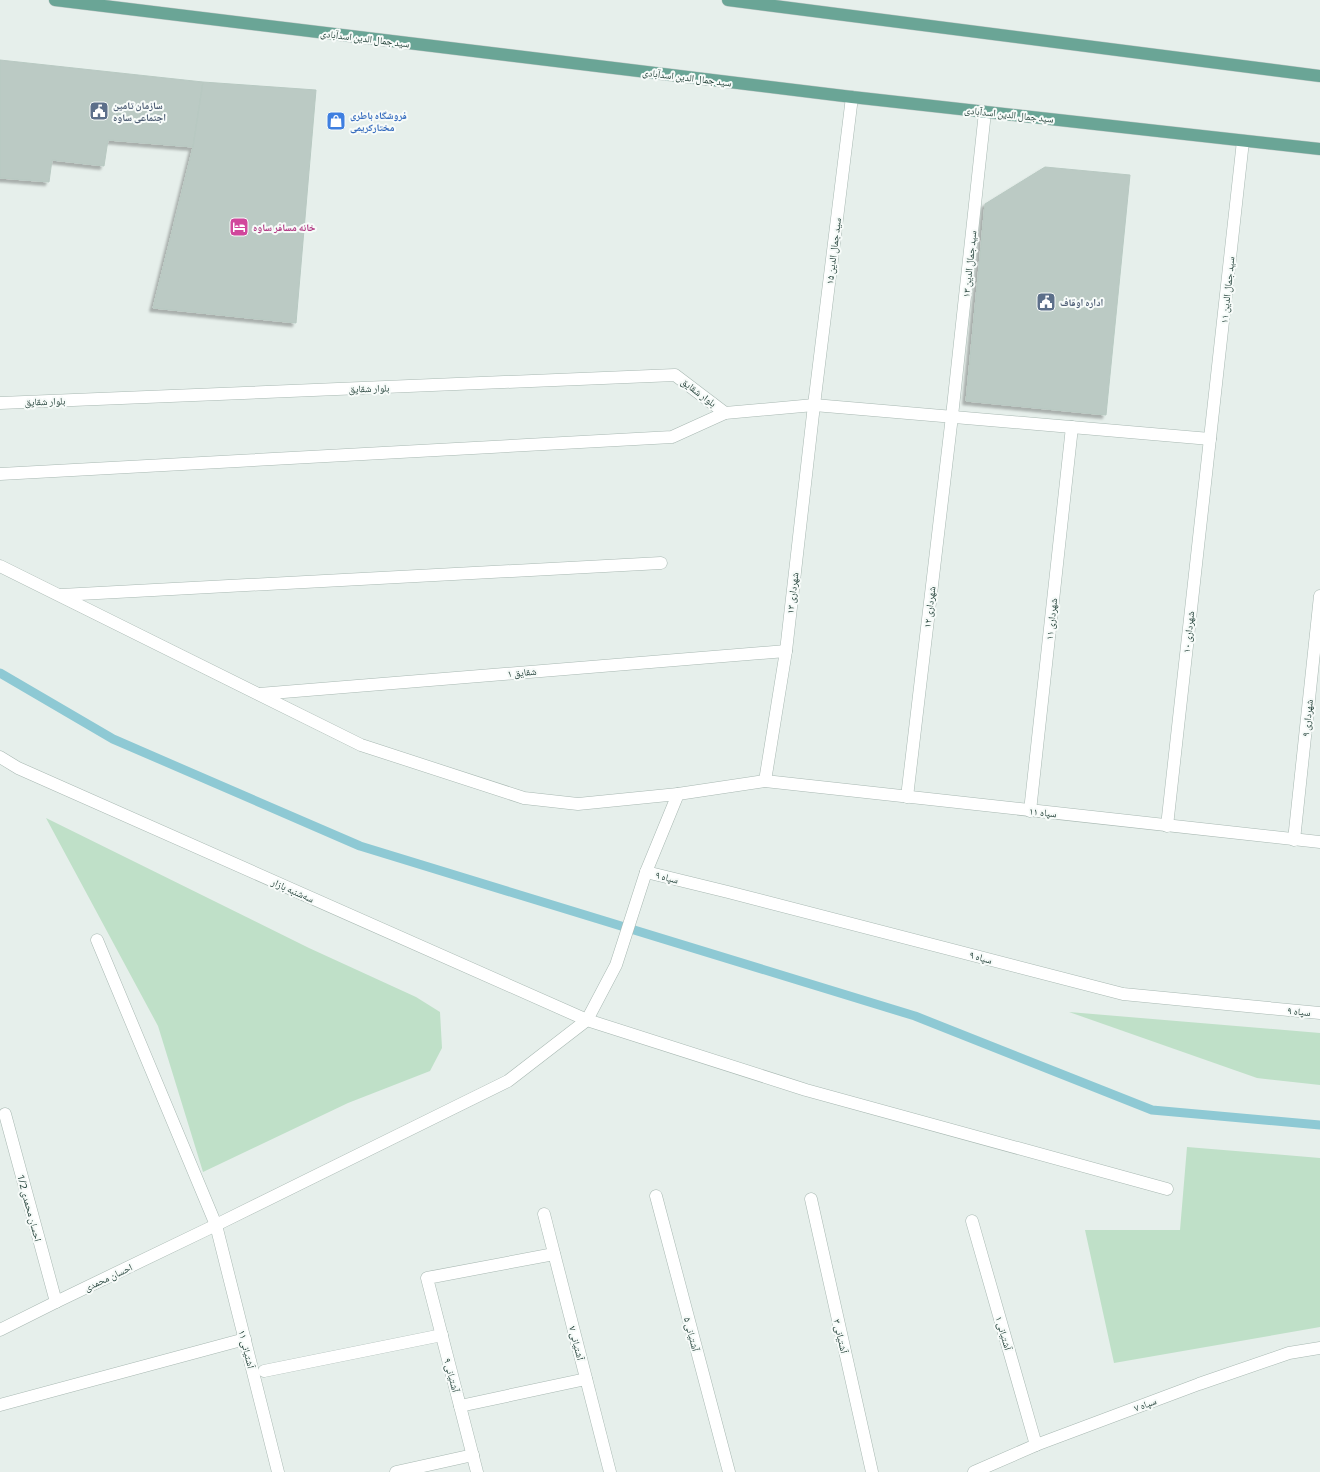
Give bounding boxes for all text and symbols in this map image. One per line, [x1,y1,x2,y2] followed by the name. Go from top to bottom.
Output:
[320,27,411,50] street label: سید جمال الدین اسدآبادی
[642,66,733,89] street label: سید جمال الدین اسدآبادی
[113,99,166,124] place label: سازمان تامین اجتماعی ساوه
[88,100,110,122] public building icon: سازمان تامین اجتماعی ساوه
[964,103,1055,126] street label: سید جمال الدین اسدآبادی
[350,109,407,134] place label: فروشگاه باطری مختارکریمی
[325,110,347,132] shop icon: فروشگاه باطری مختارکریمی
[228,216,250,238] hotel icon: خانه مسافر ساوه
[823,217,844,285] street label: سید جمال الدین ۱۵
[253,221,316,234] place label: خانه مسافر ساوه
[960,230,980,298] street label: سید جمال الدین ۱۳
[1218,256,1238,324] street label: سید جمال الدین ۱۱
[1035,291,1057,313] public building icon: اداره اوقاف
[1060,296,1104,309] place label: اداره اوقاف
[678,375,719,410] street label: بلوار شقایق
[348,381,390,396] street label: بلوار شقایق
[24,394,66,409] street label: بلوار شقایق
[783,571,802,615] street label: شهرداری ۱۳
[920,585,939,629] street label: شهرداری ۱۲
[1043,597,1060,641] street label: شهرداری ۱۱
[1180,610,1197,654] street label: شهرداری ۱۰
[507,665,538,680] street label: شقایق ۱
[1299,698,1316,737] street label: شهرداری ۹
[1028,805,1058,821] street label: سپاه ۱۱
[654,868,680,887] street label: سپاه ۹
[269,875,317,905] street label: سه‌شنبه بازار
[968,948,994,967] street label: سپاه ۹
[1287,1004,1311,1019] street label: سپاه ۹
[14,1174,45,1243] street label: احسان محمدی 1/2
[82,1261,135,1294] street label: احسان محمدی
[992,1315,1015,1352] street label: آشتیانی ۱
[681,1316,702,1353] street label: آشتیانی ۵
[830,1318,851,1355] street label: آشتیانی ۳
[566,1325,587,1362] street label: آشتیانی ۷
[235,1329,258,1370] street label: آشتیانی ۱۱
[441,1357,462,1394] street label: آشتیانی ۹
[1132,1394,1159,1415] street label: سپاه ۷

